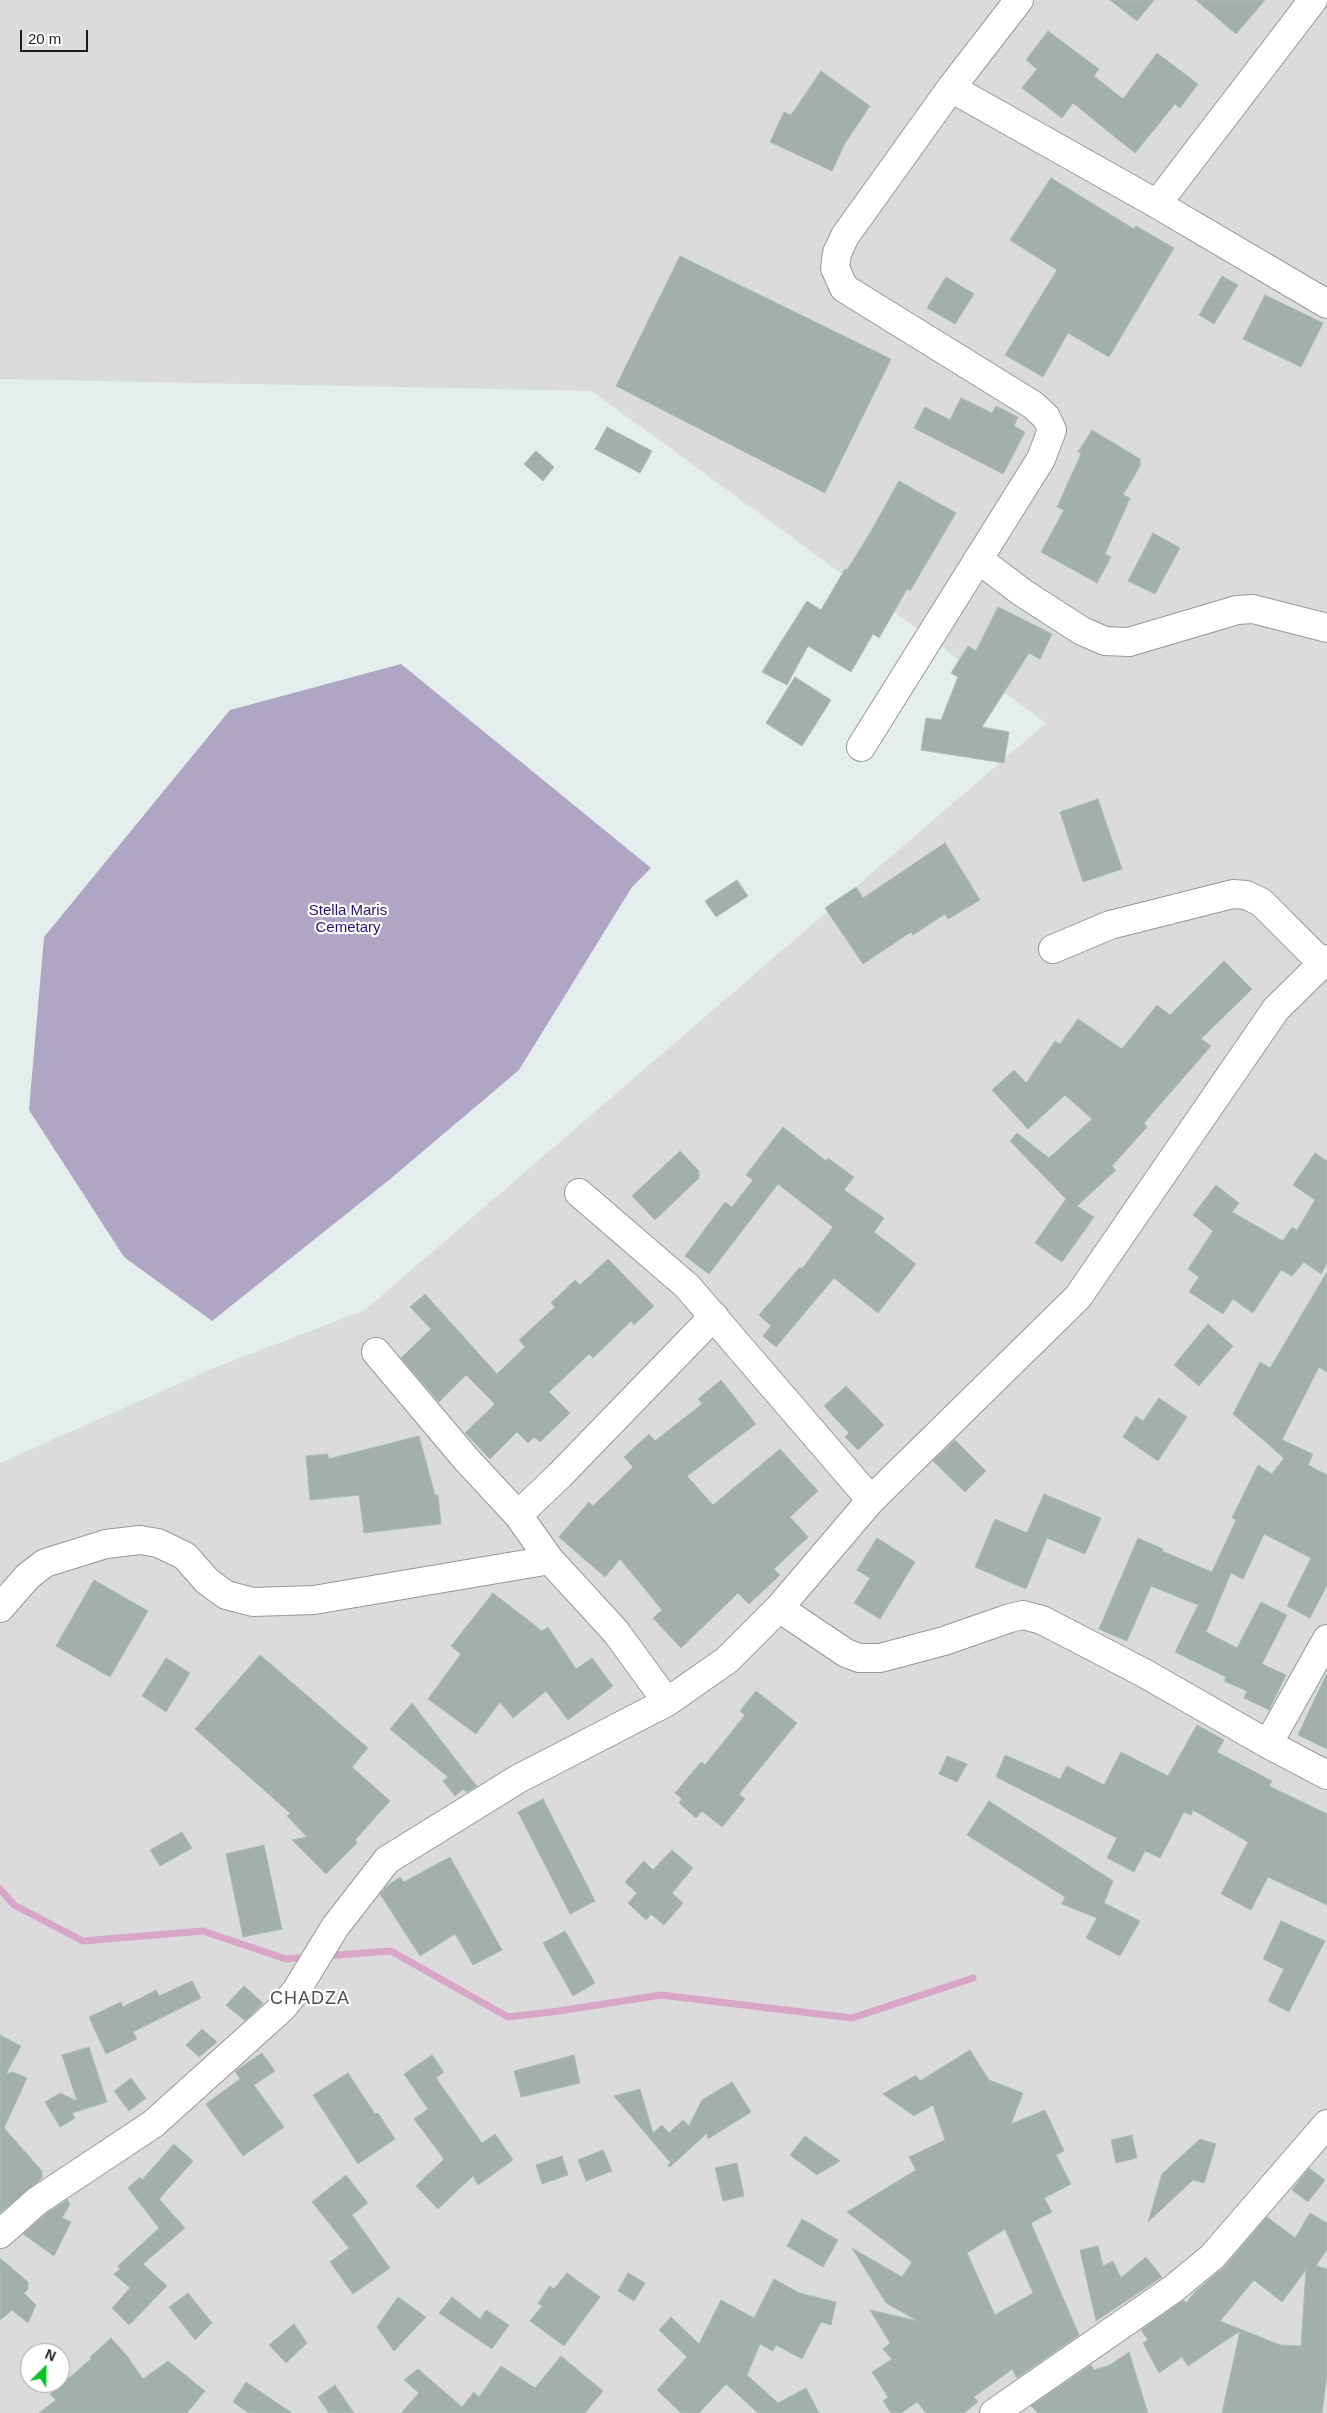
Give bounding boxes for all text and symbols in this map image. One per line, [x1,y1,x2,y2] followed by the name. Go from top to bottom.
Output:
[22,20,90,52] scale bar
[28,30,61,47] text: 20 m
[309,902,387,937] park label: Stella Maris Cemetary
[269,1988,351,2010] district label: CHADZA
[20,2343,70,2393] north arrow
[43,2346,58,2364] text: N

